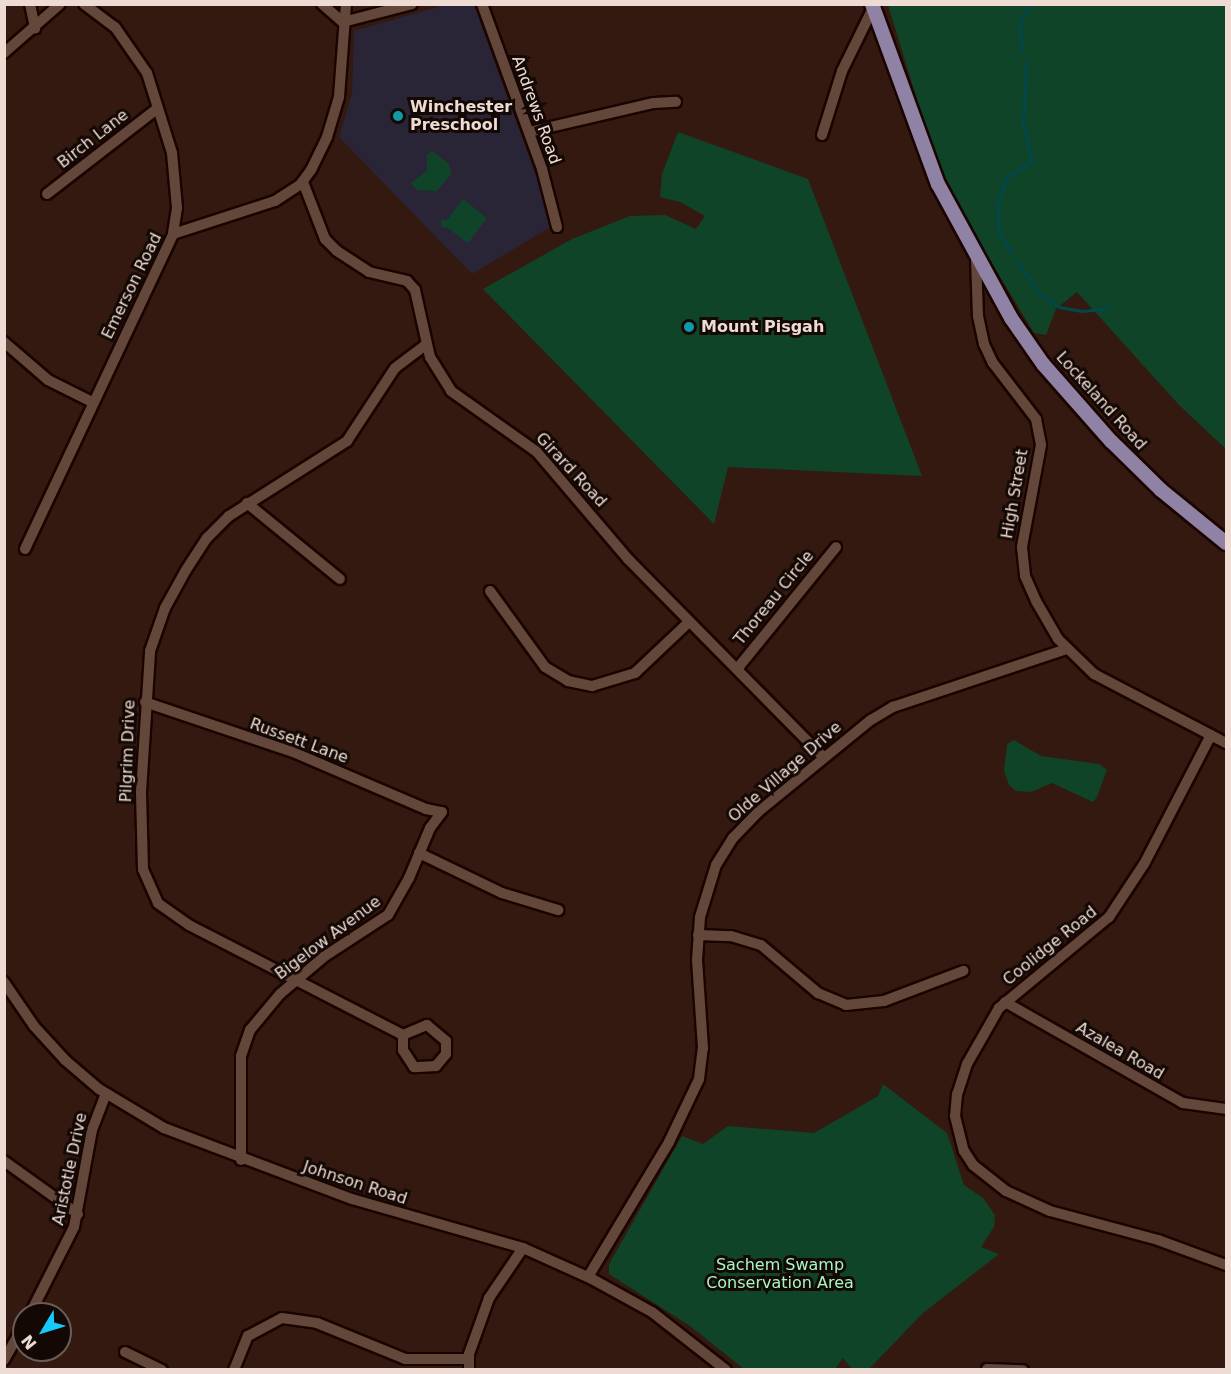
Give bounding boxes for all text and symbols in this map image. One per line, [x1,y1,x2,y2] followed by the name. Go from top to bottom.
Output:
[507,53,565,167] street label: Andrews Road
[410,97,512,135] place label: Winchester Preschool
[54,105,132,173] street label: Birch Lane
[391,109,405,123] marker: Winchester Preschool
[98,230,166,342] street label: Emerson Road
[701,317,824,337] place label: Mount Pisgah
[682,320,696,334] marker: Mount Pisgah
[1052,348,1150,454] street label: Lockeland Road
[532,429,610,511] street label: Girard Road
[998,448,1032,540] street label: High Street
[730,547,818,649] street label: Thoreau Circle
[117,699,139,803] street label: Pilgrim Drive
[247,714,351,768] street label: Russett Lane
[725,718,845,826] street label: Olde Village Drive
[271,892,385,984] street label: Bigelow Avenue
[999,902,1101,990] street label: Coolidge Road
[1073,1018,1167,1084] street label: Azalea Road
[49,1111,91,1227] street label: Aristotle Drive
[301,1157,409,1209] street label: Johnson Road
[706,1255,854,1293] park label: Sachem Swamp Conservation Area
[12,1302,72,1362] north arrow
[17,1331,41,1353] text: N

